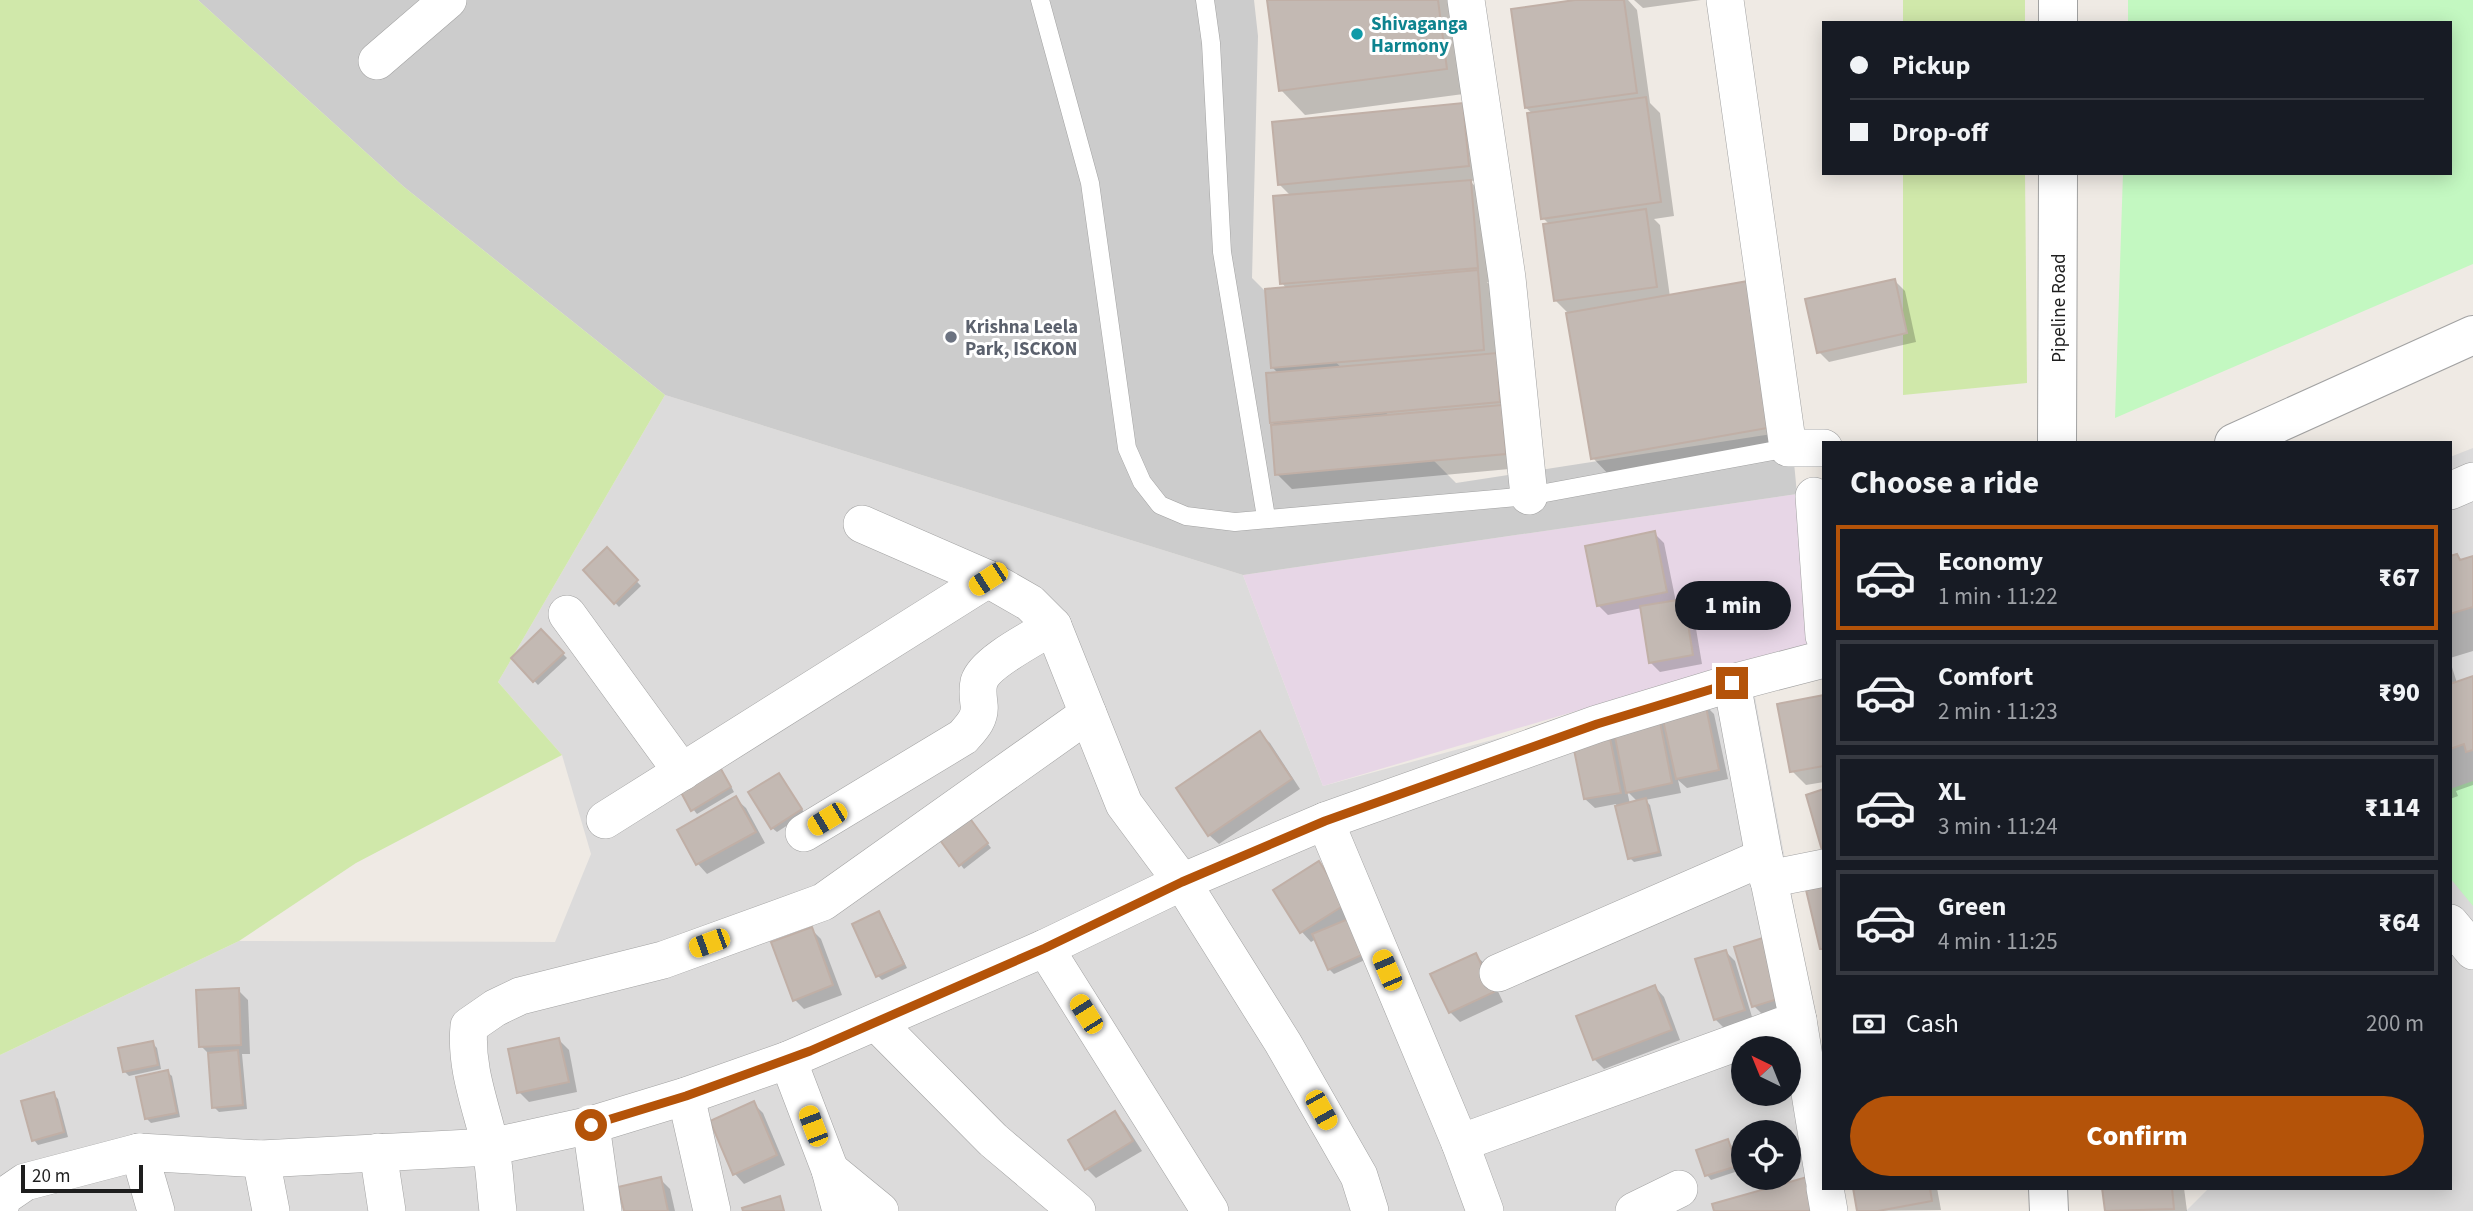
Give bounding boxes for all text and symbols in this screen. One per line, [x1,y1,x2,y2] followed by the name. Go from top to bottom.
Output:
[1371,11,1468,60] place label: Shivaganga Harmony
[1349,26,1365,42] marker: Shivaganga Harmony
[1892,47,1970,84] text: Pickup
[1892,114,1988,151] text: Drop-off
[2046,253,2073,363] street label: Pipeline Road
[965,314,1078,363] place label: Krishna Leela Park, ISCKON
[943,329,959,345] marker: Krishna Leela Park, ISCKON
[1850,460,2039,506] text: Choose a ride
[1938,543,2043,580] text: Economy
[1854,546,1917,609] icon: car
[965,559,1012,599] car
[2378,559,2420,596] text: ₹67
[1938,580,2058,613] text: 1 min · 11:22
[1674,582,1790,630] callout: 1 min
[1705,589,1761,622] text: 1 min
[1938,658,2033,695] text: Comfort
[1854,661,1917,724] icon: car
[1716,667,1748,699] route end
[2378,674,2420,711] text: ₹90
[1938,695,2058,728] text: 2 min · 11:23
[1938,773,1966,810] text: XL
[1854,776,1917,839] icon: car
[2364,789,2420,826] text: ₹114
[804,799,851,839] car
[1938,810,2058,843] text: 3 min · 11:24
[1938,888,2006,925] text: Green
[1854,891,1917,954] icon: car
[2378,904,2420,941] text: ₹64
[1938,925,2058,958] text: 4 min · 11:25
[686,926,733,960] car
[1370,947,1405,993] car
[1066,991,1107,1037] car
[1850,1005,1888,1043] icon: cash
[1906,1005,1959,1042] text: Cash
[2366,1007,2424,1040] text: 200 m
[1731,1036,1801,1106] north arrow
[1731,1036,1801,1190] map controls
[1302,1087,1341,1133] car
[1850,1096,2424,1176] button: Confirm
[796,1103,831,1149] car
[575,1109,607,1141] route start
[1731,1120,1801,1190] button: locate
[21,1162,144,1194] scale bar
[32,1163,70,1190] text: 20 m

